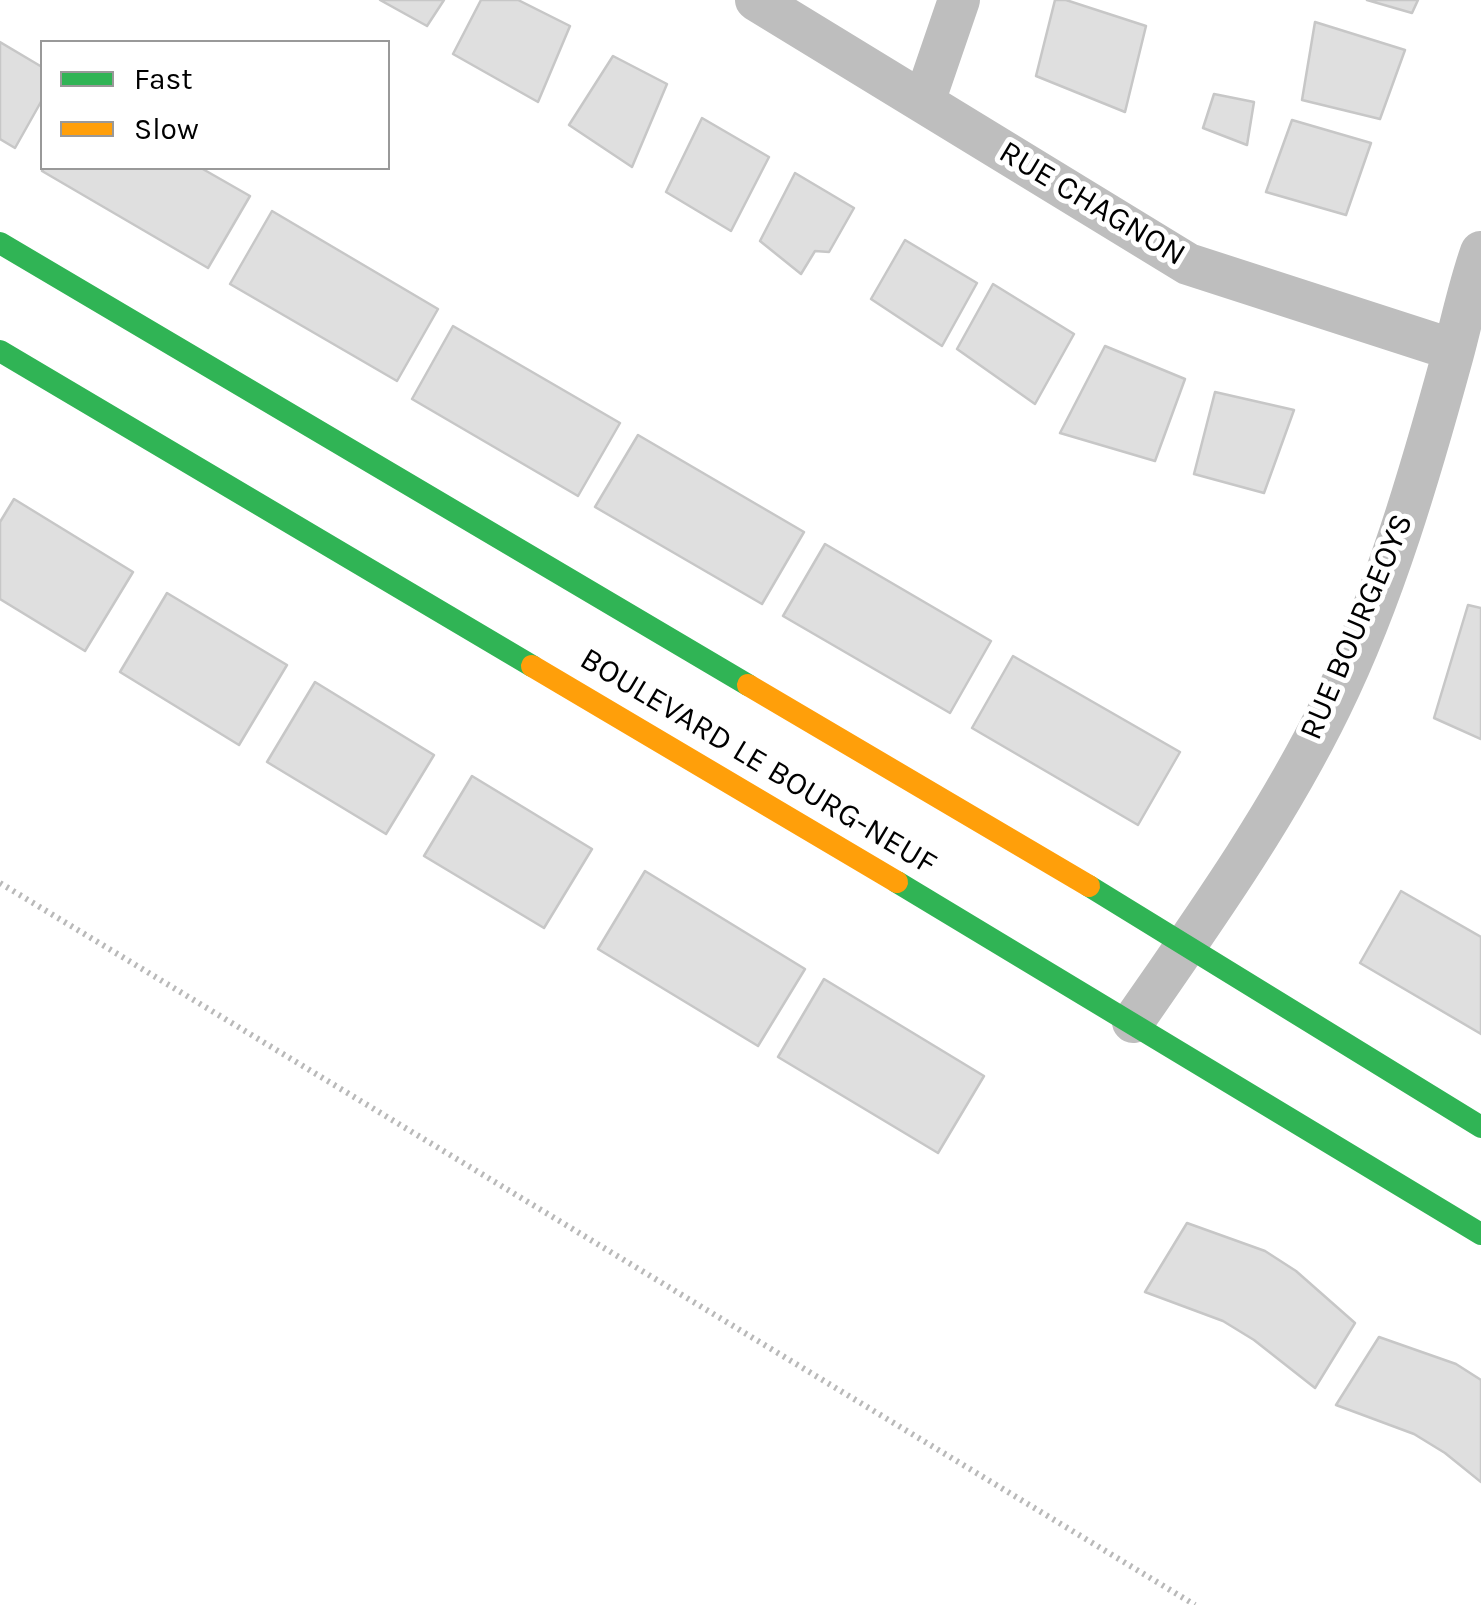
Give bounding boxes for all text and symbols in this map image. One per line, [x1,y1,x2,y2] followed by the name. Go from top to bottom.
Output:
[40,40,390,170] legend
[134,61,193,97] text: Fast
[134,111,199,147] text: Slow
[992,133,1192,275] street label: RUE CHAGNON
[1292,508,1422,746] street label: RUE BOURGEOYS
[573,640,943,884] street label: BOULEVARD LE BOURG-NEUF

